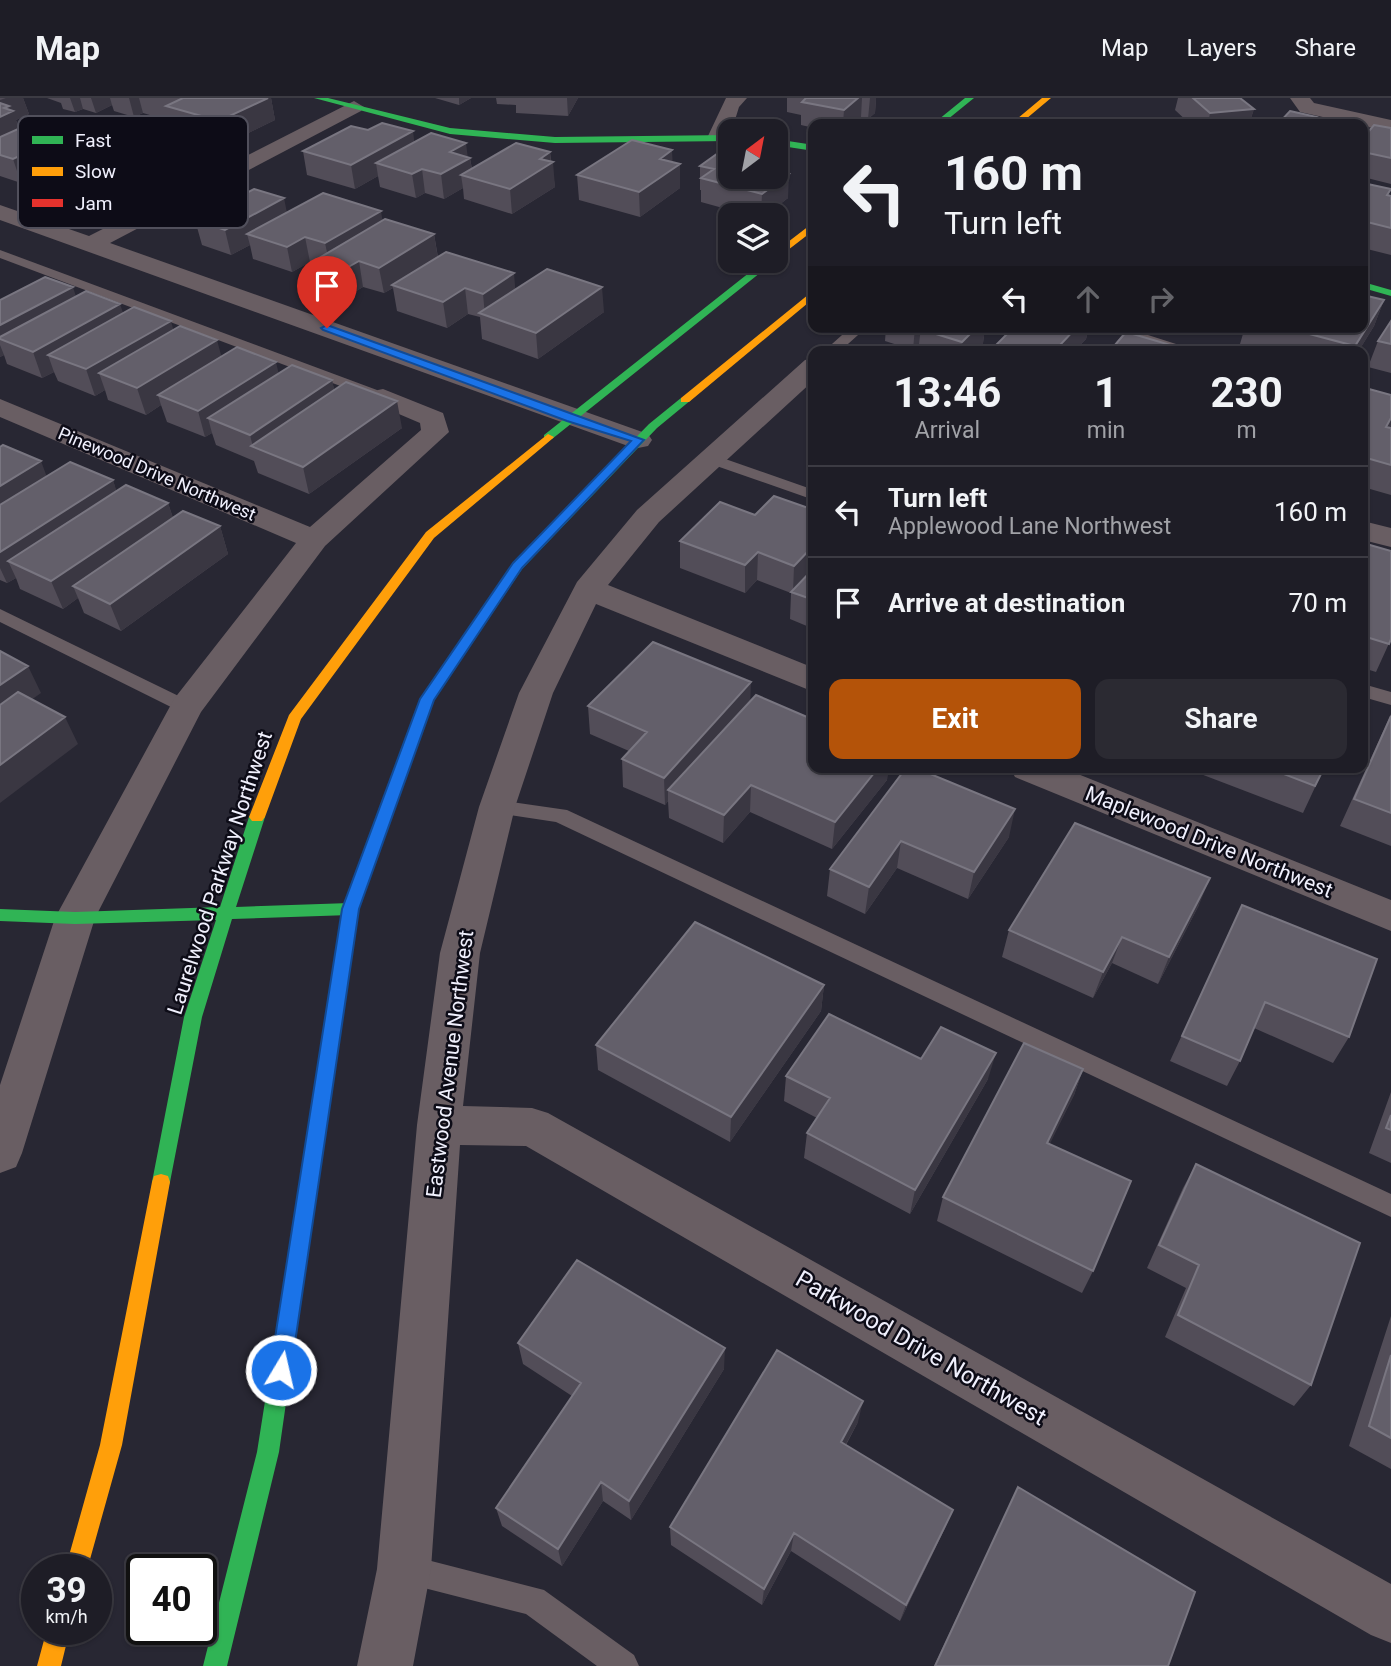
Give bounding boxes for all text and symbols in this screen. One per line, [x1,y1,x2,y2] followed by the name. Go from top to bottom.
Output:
[35,29,100,68] text: Map
[1101,34,1149,62] text: Map
[1187,34,1257,62] text: Layers
[1295,34,1356,62] text: Share
[18,116,248,228] legend
[718,119,788,189] north arrow
[718,119,788,273] map controls
[75,129,112,152] text: Fast
[944,145,1083,202] text: 160 m
[829,147,920,238] icon: left
[75,160,116,183] text: Slow
[75,192,112,215] text: Jam
[718,203,788,273] button: layers
[944,204,1062,242] text: Turn left
[297,256,357,328] pin
[308,267,346,305] icon: arrive
[996,280,1034,318] icon: left
[1069,280,1107,318] icon: ahead
[1142,280,1180,318] icon: right
[893,368,1001,417] text: 13:46
[1094,368,1118,417] text: 1
[1210,368,1283,417] text: 230
[915,417,980,444] text: Arrival
[1087,417,1125,444] text: min
[1237,417,1257,444] text: m
[55,422,259,525] street label: Pinewood Drive Northwest
[888,483,987,513] text: Turn left
[829,493,867,531] icon: left
[1274,497,1347,527] text: 160 m
[888,513,1171,540] text: Applewood Lane Northwest
[829,584,867,622] icon: arrive
[888,588,1125,618] text: Arrive at destination
[1289,588,1347,618] text: 70 m
[829,679,1081,759] button: Exit
[1095,679,1347,759] button: Share
[163,728,277,1018] street label: Laurelwood Parkway Northwest
[1082,781,1336,903] street label: Maplewood Drive Northwest
[422,929,478,1199] street label: Eastwood Avenue Northwest
[791,1265,1051,1431] street label: Parkwood Drive Northwest
[244,1333,318,1407] position arrow
[126,1554,217,1645] speed limit sign: 40
[46,1570,87,1611] text: 39
[45,1606,88,1627] text: km/h

